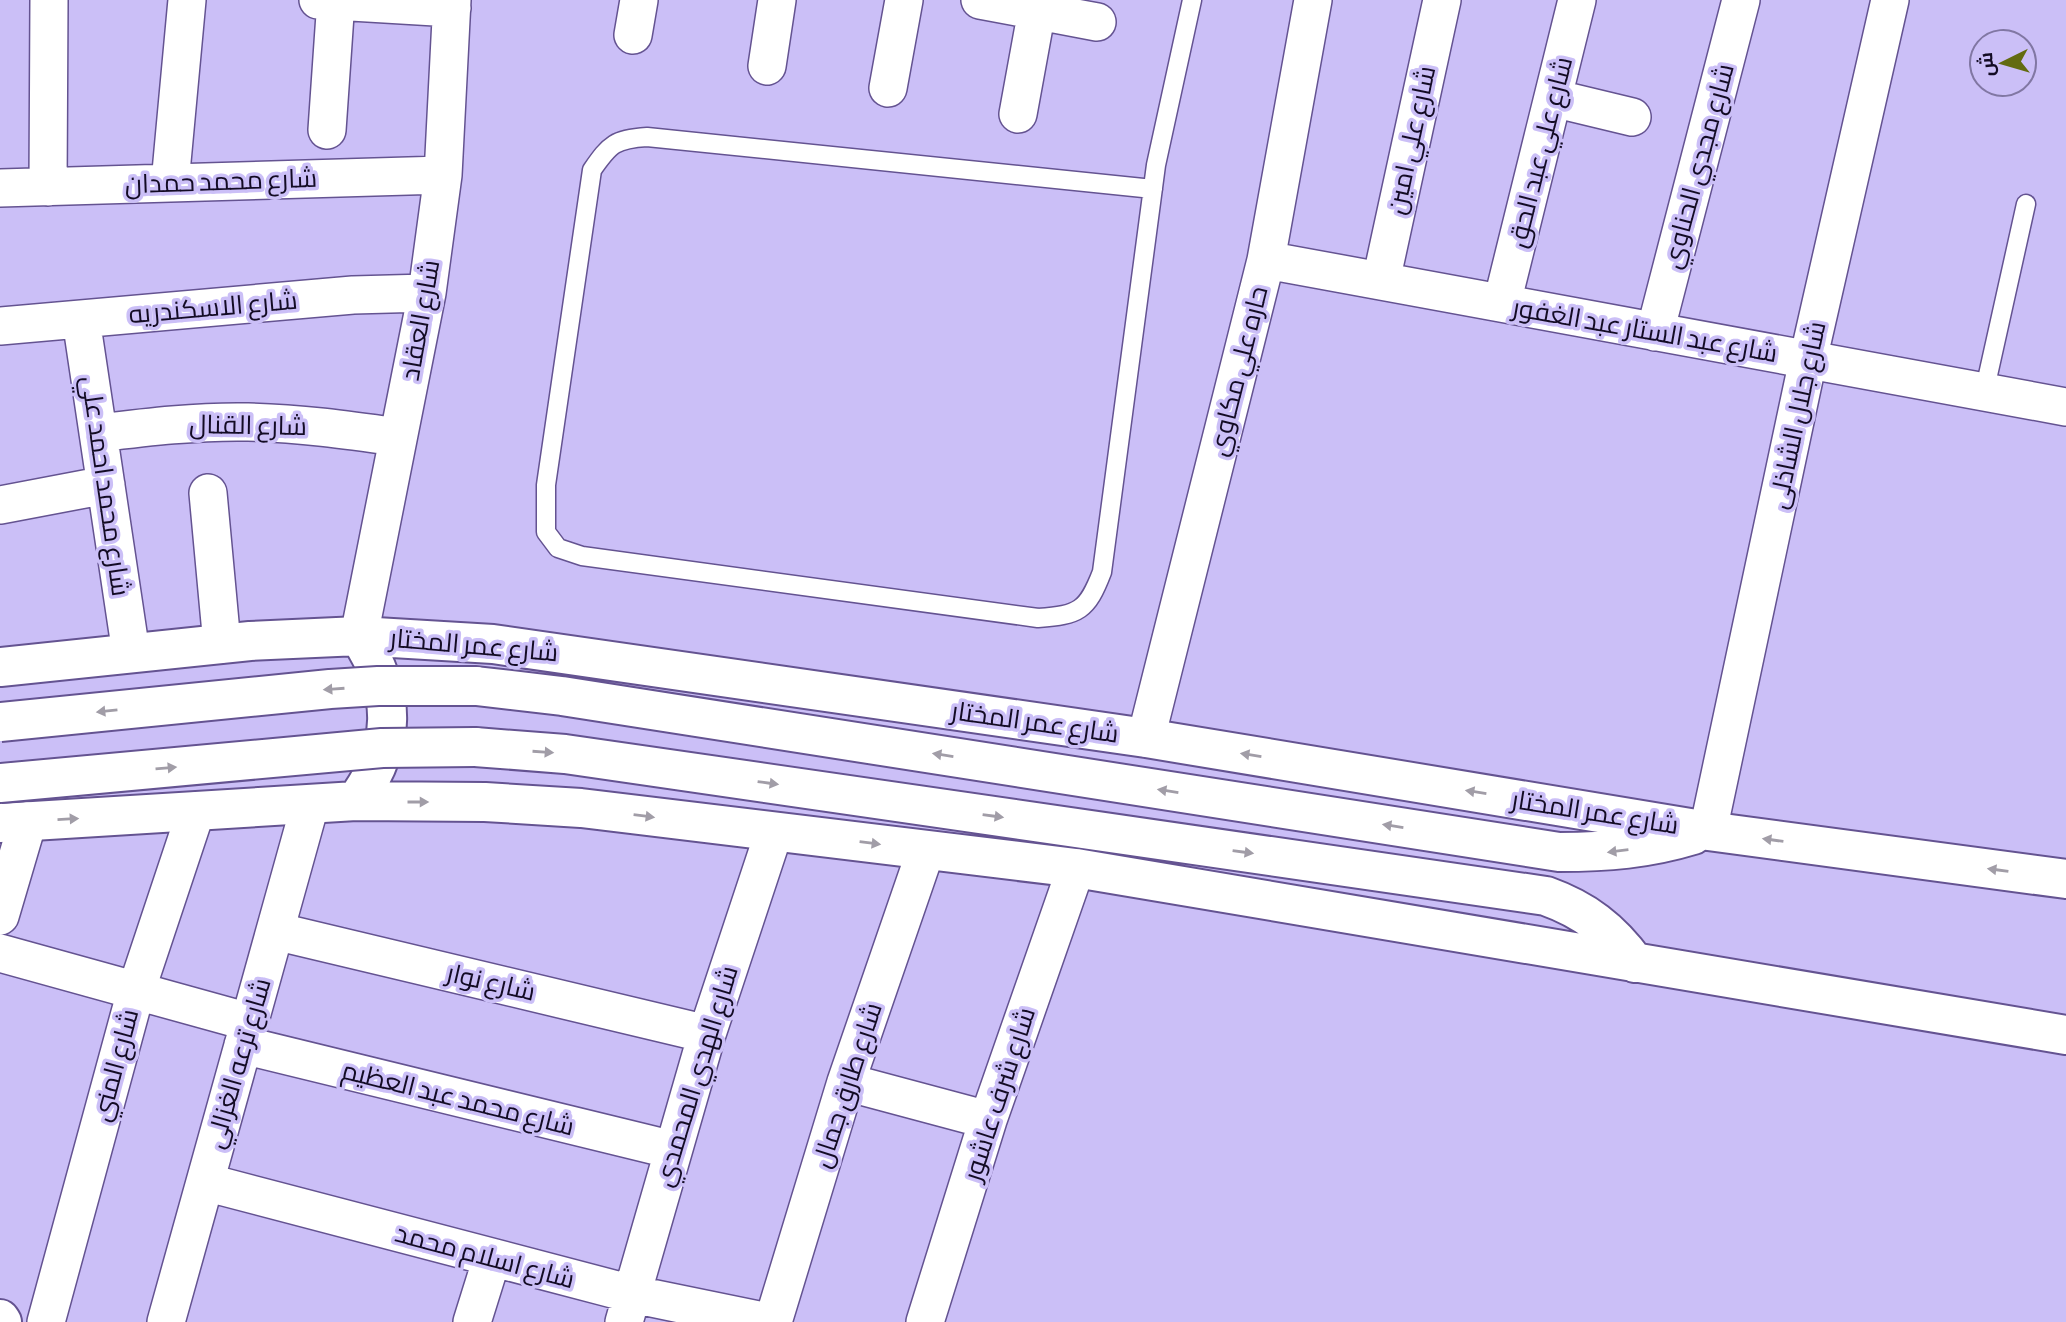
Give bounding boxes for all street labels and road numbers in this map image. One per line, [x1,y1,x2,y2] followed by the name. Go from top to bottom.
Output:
[1503,54,1584,252] street label: شارع علي عبد الحق
[1657,61,1745,273] street label: شارع مجدي الحناوي
[1382,63,1447,218] street label: شارع علي امين
[124,164,318,201] street label: شارع محمد حمدان
[396,257,447,383] street label: شارع العقاد
[1203,283,1279,461] street label: حاره علي مكاوي
[127,286,299,331] street label: شارع الاسكندريه
[1508,293,1780,370] street label: شارع عبد الستار عبد الغفور
[1763,319,1833,512] street label: شارع جلال الشاذلى
[70,374,135,599] street label: شارع محمد احمد علي
[189,410,307,443] street label: شارع القنال
[386,624,559,669] street label: شارع عمر المختار
[947,696,1121,751] street label: شارع عمر المختار
[1507,785,1681,842] street label: شارع عمر المختار
[441,958,538,1009] street label: شارع نوار
[649,962,749,1191] street label: شارع الهدي المحمدي
[200,975,282,1153] street label: شارع ترعه الغزالي
[807,999,890,1172] street label: شارع طارق جمال
[957,1004,1043,1187] street label: شارع شرف عاشور
[87,1006,150,1126] street label: شارع المني
[338,1056,577,1144] street label: شارع محمد عبد العظيم
[391,1219,578,1297] street label: شارع اسلام محمد

